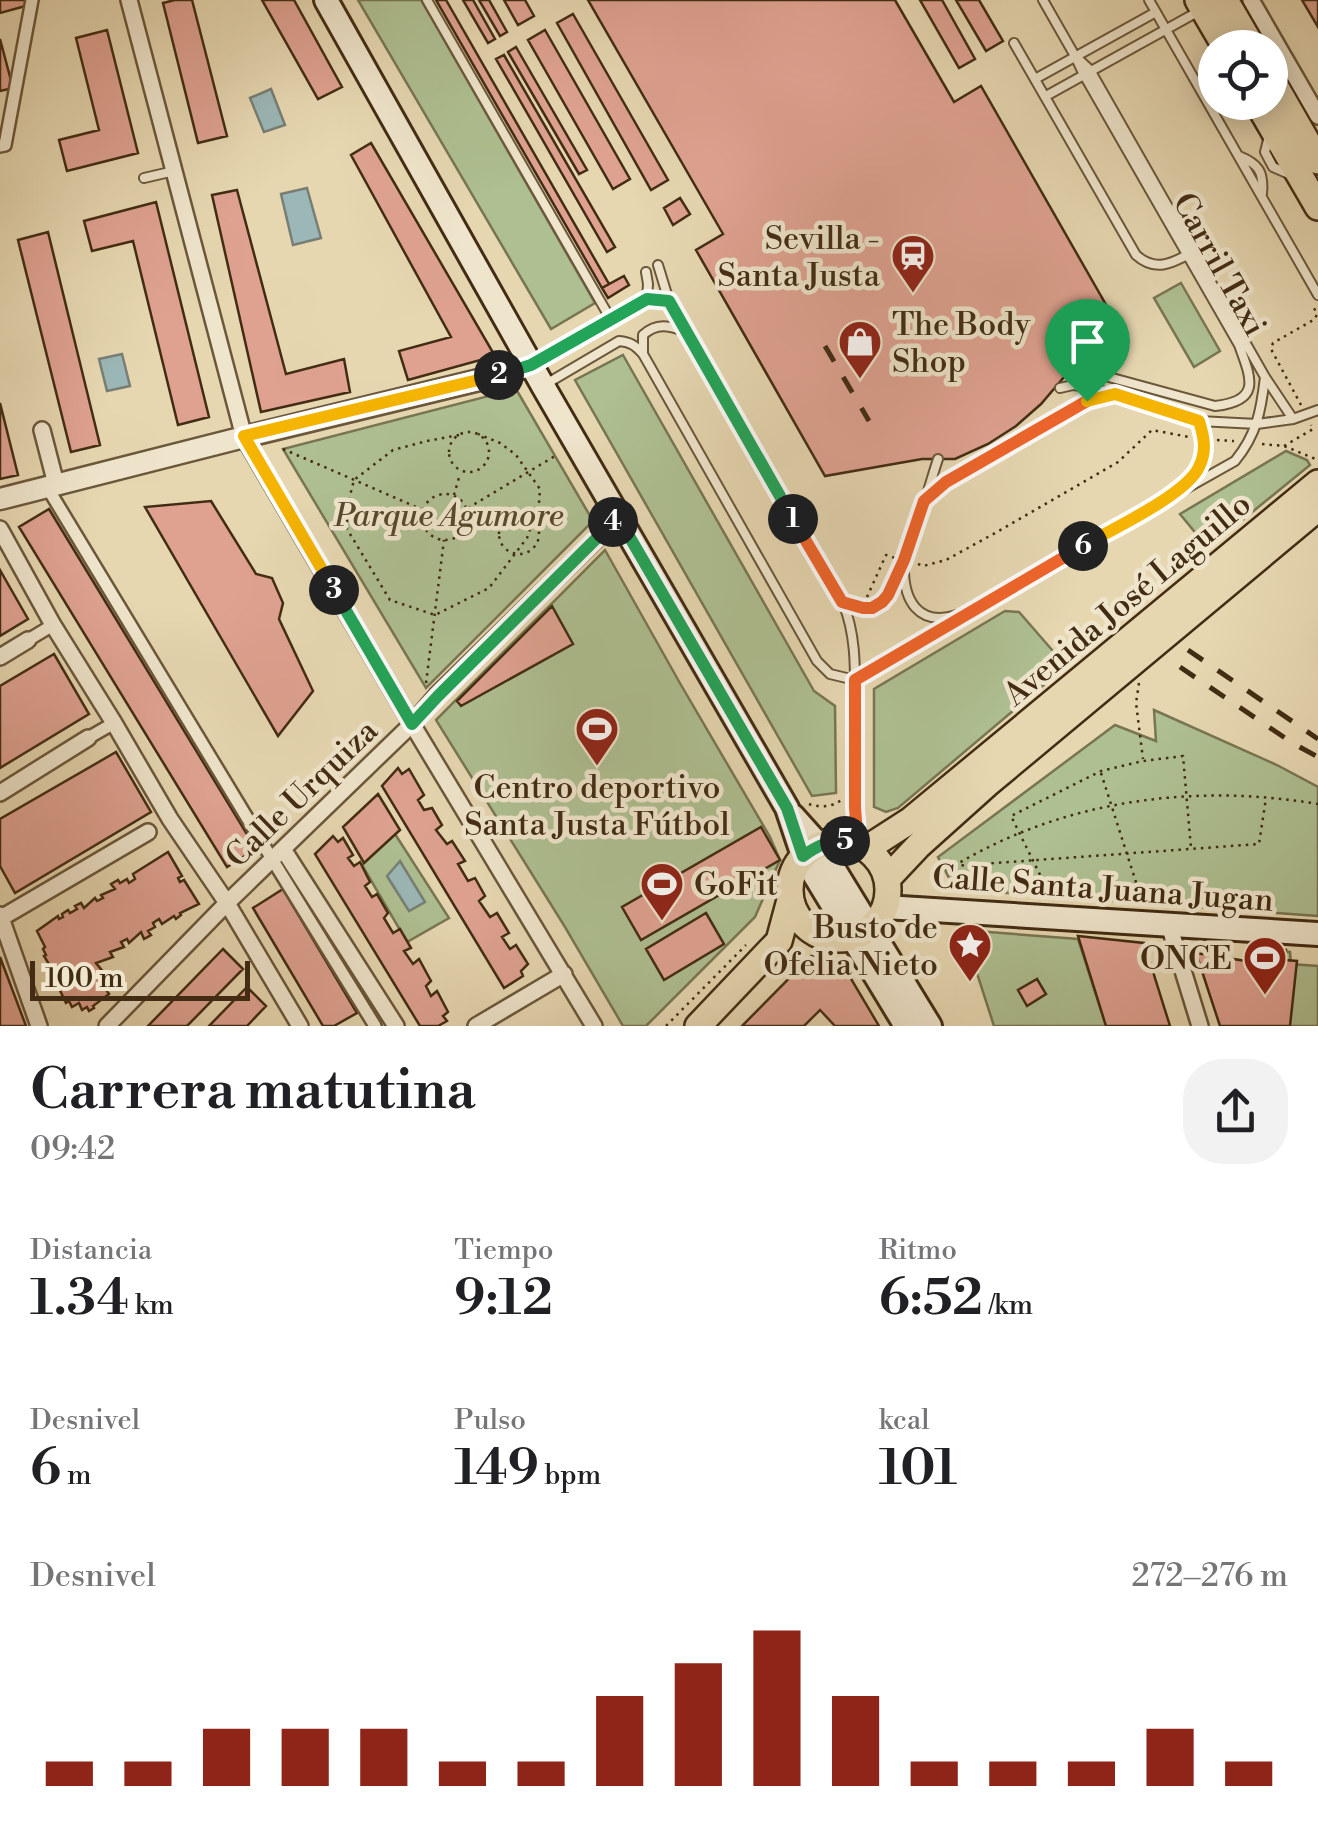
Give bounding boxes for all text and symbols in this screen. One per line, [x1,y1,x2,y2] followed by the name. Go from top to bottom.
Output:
[1198,30,1288,120] map controls
[1198,30,1288,120] button: locate
[1163,186,1275,343] street label: Carril Taxi
[718,219,881,296] place label: Sevilla - Santa Justa
[890,233,936,294] station icon: Sevilla - Santa Justa
[1045,299,1130,402] pin
[892,305,1031,382] place label: The Body Shop
[1060,314,1115,369] icon: arrive
[837,319,883,380] shop icon: The Body Shop
[474,350,524,400] pin: 2
[490,357,508,392] text: 2
[995,485,1260,716] street label: Avenida José Laguillo
[768,494,818,544] pin: 1
[333,496,564,536] park label: Parque Agumore
[588,497,638,547] pin: 4
[786,501,800,536] text: 1
[604,504,622,539] text: 4
[1058,521,1108,571] pin: 6
[1074,528,1092,563] text: 6
[309,565,359,615] pin: 3
[326,572,342,607] text: 3
[574,706,620,767] sports icon: Centro deportivo Santa Justa Fútbol
[217,711,387,876] street label: Calle Urquiza
[464,768,730,845] place label: Centro deportivo Santa Justa Fútbol
[820,816,870,866] pin: 5
[836,823,854,858] text: 5
[931,857,1275,921] street label: Calle Santa Juana Jugan
[639,861,685,922] sports icon: GoFit
[694,865,778,905] place label: GoFit
[764,908,938,985] place label: Busto de Ofelia Nieto
[947,922,993,983] place icon: Busto de Ofelia Nieto
[1242,935,1288,996] sports icon: ONCE
[1140,939,1232,979] place label: ONCE
[30,956,250,1000] scale bar
[45,961,124,996] text: 100 m
[30,1057,476,1126] text: Carrera matutina
[1183,1059,1288,1164] button: share
[30,1129,115,1169] text: 09:42
[30,1233,152,1268] text: Distancia
[454,1233,554,1268] text: Tiempo
[879,1233,957,1268] text: Ritmo
[30,1268,129,1330] text: 1.34
[454,1268,553,1330] text: 9:12
[879,1268,983,1330] text: 6:52
[129,1288,174,1323] text: km
[983,1288,1033,1323] text: /km
[30,1403,140,1438] text: Desnivel
[454,1403,526,1438] text: Pulso
[879,1403,929,1438] text: kcal
[30,1438,61,1500] text: 6
[454,1438,539,1500] text: 149
[879,1438,957,1500] text: 101
[61,1458,91,1493] text: m
[539,1458,601,1493] text: bpm
[30,1556,156,1596] text: Desnivel
[1131,1556,1288,1596] text: 272–276 m

